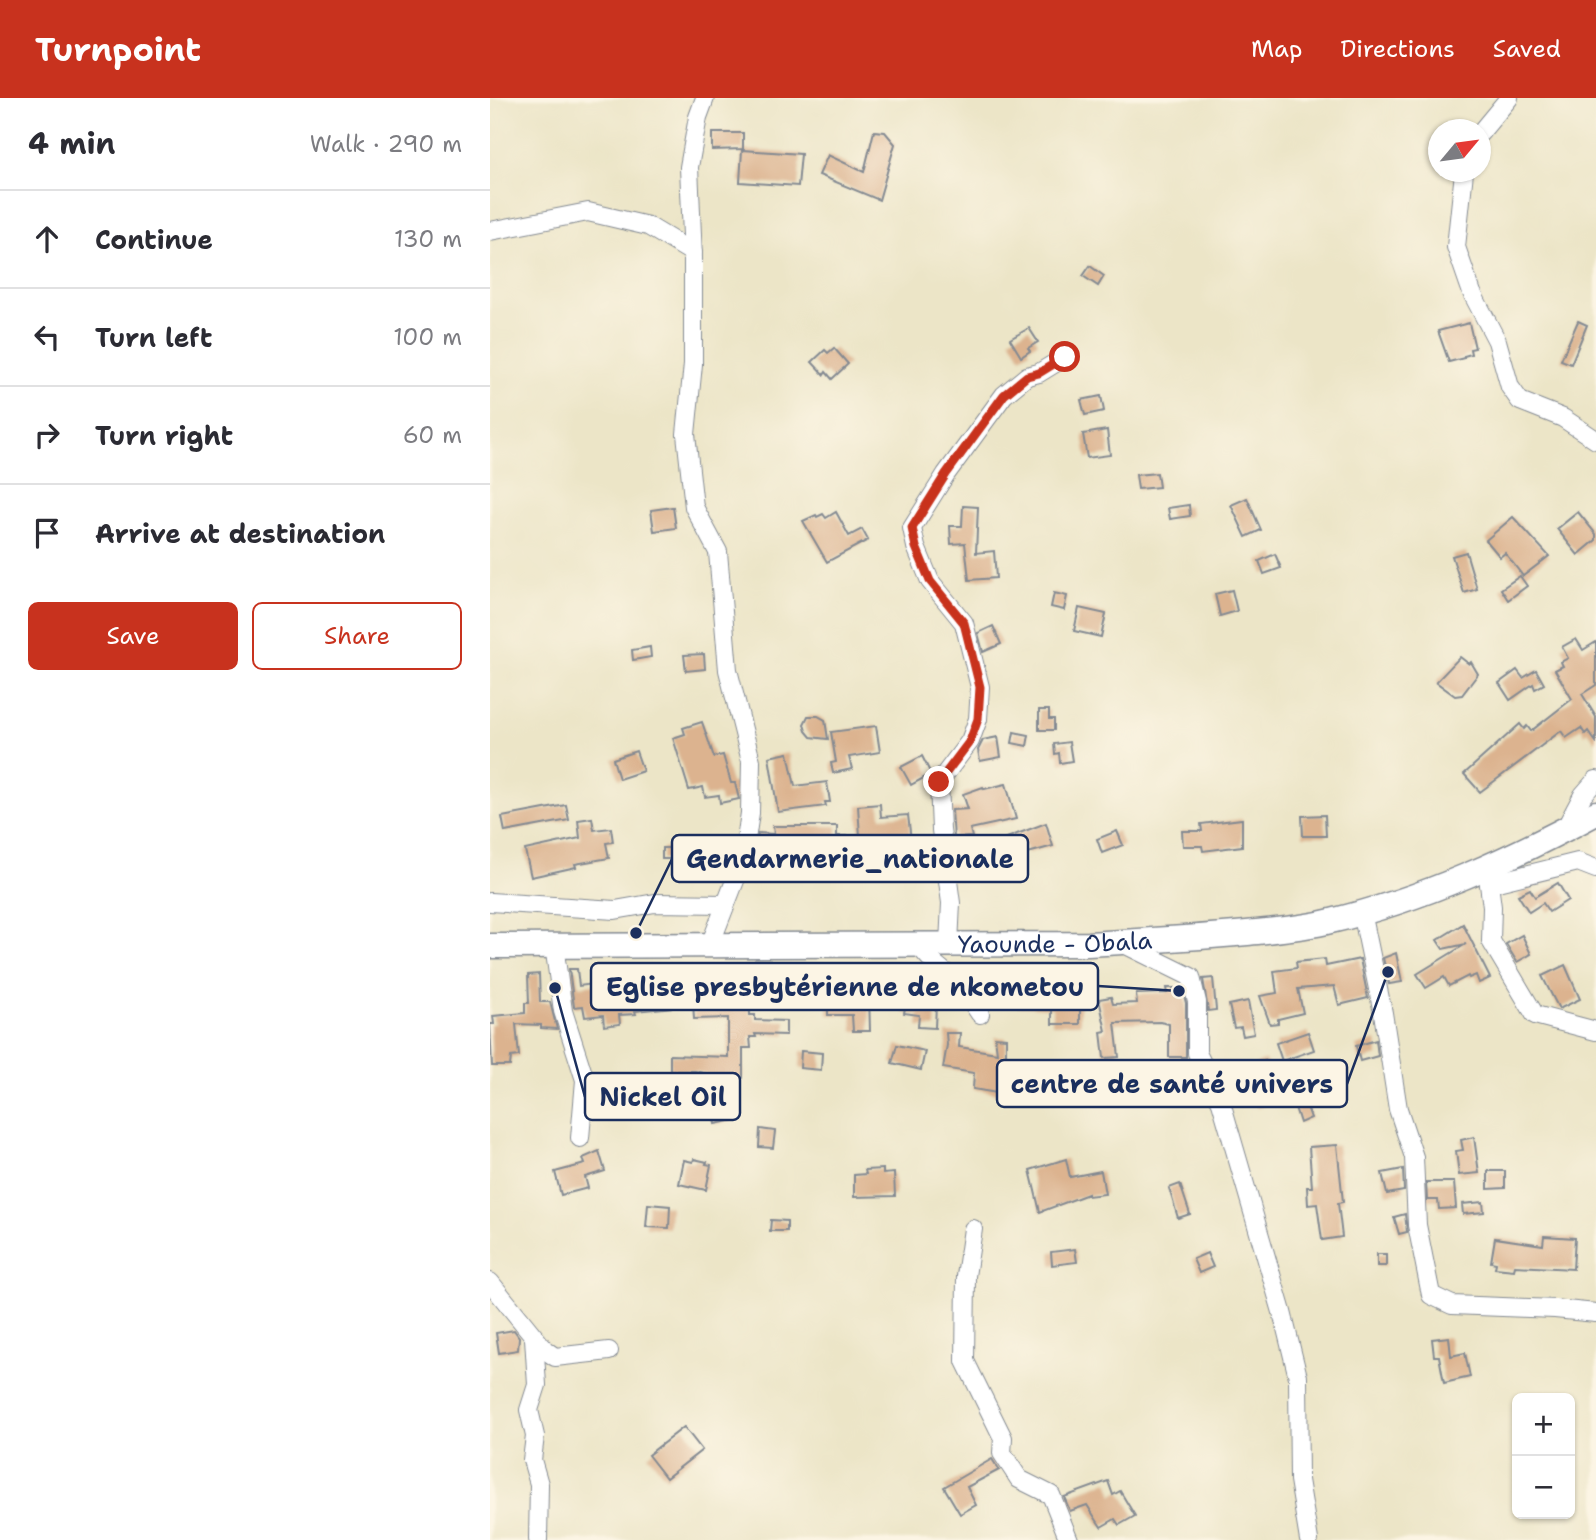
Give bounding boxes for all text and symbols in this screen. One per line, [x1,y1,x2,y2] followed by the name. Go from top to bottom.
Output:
[35,27,201,72] text: Turnpoint
[1251,33,1302,65] text: Map
[1340,33,1455,65] text: Directions
[1493,33,1561,65] text: Saved
[1428,119,1491,182] north arrow
[28,123,115,164] text: 4 min
[310,129,462,159] text: Walk · 290 m
[28,220,66,258] icon: ahead
[95,222,213,257] text: Continue
[394,224,462,254] text: 130 m
[28,318,66,356] icon: left
[95,320,212,355] text: Turn left
[393,322,462,352] text: 100 m
[1049,341,1080,372] route start
[28,416,66,454] icon: right
[95,418,233,453] text: Turn right
[403,420,462,450] text: 60 m
[28,514,66,552] icon: arrive
[95,516,385,551] text: Arrive at destination
[28,602,238,670] button: Save
[252,602,462,670] button: Share
[923,766,954,797] route end
[672,835,1028,882] callout: Gendarmerie_nationale
[686,841,1014,876] text: Gendarmerie_nationale
[958,924,1153,960] street label: Yaounde - Obala
[591,963,1098,1010] callout: Eglise presbytérienne de nkometou
[606,969,1084,1004] text: Eglise presbytérienne de nkometou
[997,1060,1347,1107] callout: centre de santé univers
[1011,1066,1333,1101] text: centre de santé univers
[585,1073,740,1120] callout: Nickel Oil
[599,1079,727,1114] text: Nickel Oil
[1512,1393,1575,1519] map controls
[1512,1393,1575,1456] button: +
[1512,1456,1575,1519] button: −

